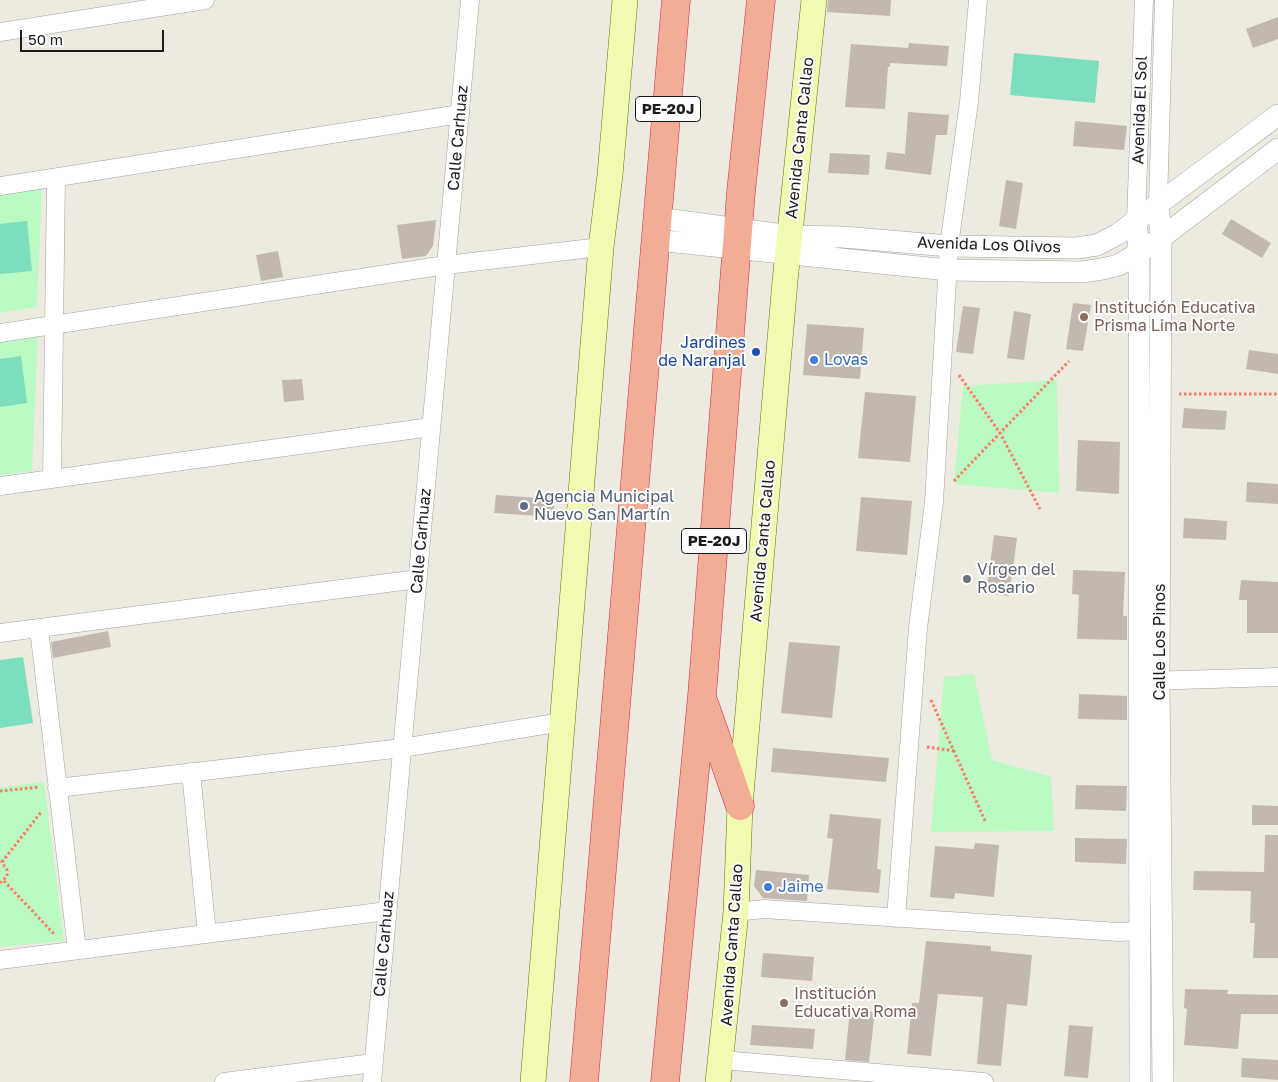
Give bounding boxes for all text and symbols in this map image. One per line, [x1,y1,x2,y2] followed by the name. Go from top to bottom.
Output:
[22,20,166,52] scale bar
[28,30,63,48] text: 50 m
[1129,55,1151,165] street label: Avenida El Sol
[782,56,818,220] street label: Avenida Canta Callao
[444,84,472,192] street label: Calle Carhuaz
[636,96,700,122] road number: PE-20J
[917,233,1061,257] street label: Avenida Los Olivos
[1094,298,1255,336] place label: Institución Educativa Prisma Lima Norte
[1078,311,1090,323] marker: Institución Educativa Prisma Lima Norte
[658,333,746,371] place label: Jardines de Naranjal
[750,346,762,358] marker: Jardines de Naranjal
[824,350,868,370] place label: Lovas
[808,354,820,366] marker: Lovas
[746,459,780,623] street label: Avenida Canta Callao
[407,487,435,595] street label: Calle Carhuaz
[534,487,674,525] place label: Agencia Municipal Nuevo San Martín
[518,500,530,512] marker: Agencia Municipal Nuevo San Martín
[682,528,746,554] road number: PE-20J
[977,560,1055,598] place label: Vírgen del Rosario
[961,573,973,585] marker: Vírgen del Rosario
[1150,583,1170,701] street label: Calle Los Pinos
[717,863,747,1027] street label: Avenida Canta Callao
[778,877,824,897] place label: Jaime
[762,881,774,893] marker: Jaime
[370,890,398,998] street label: Calle Carhuaz
[794,984,916,1022] place label: Institución Educativa Roma
[778,997,790,1009] marker: Institución Educativa Roma

